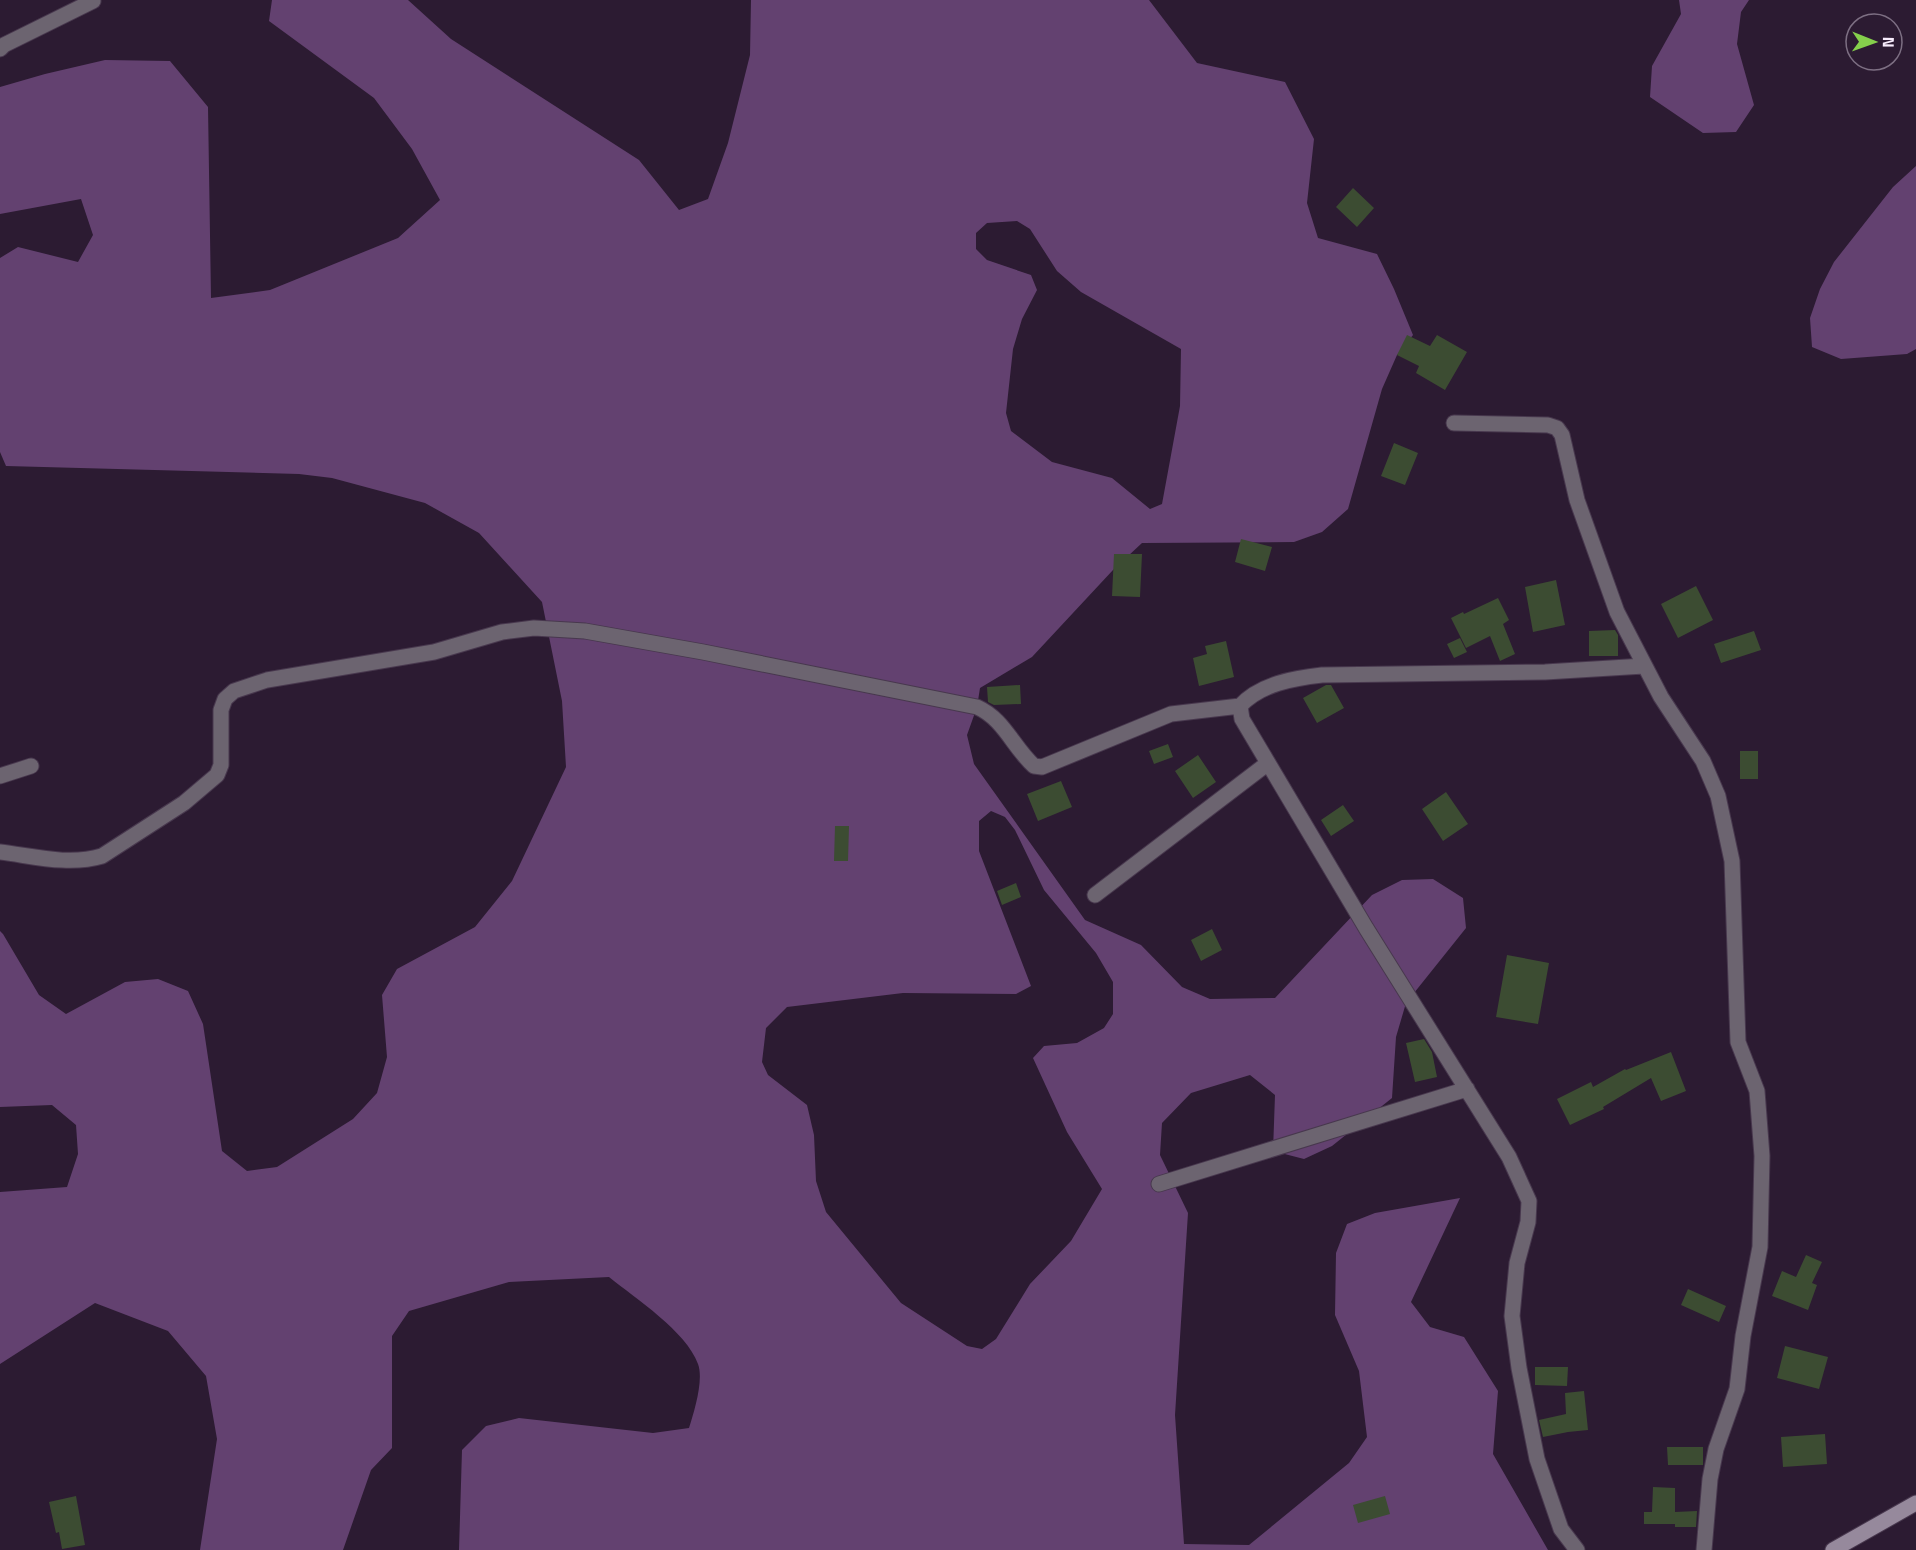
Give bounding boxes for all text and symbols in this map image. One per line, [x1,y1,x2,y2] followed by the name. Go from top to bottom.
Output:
[1844,12,1904,72] north arrow
[1877,37,1901,48] text: N

